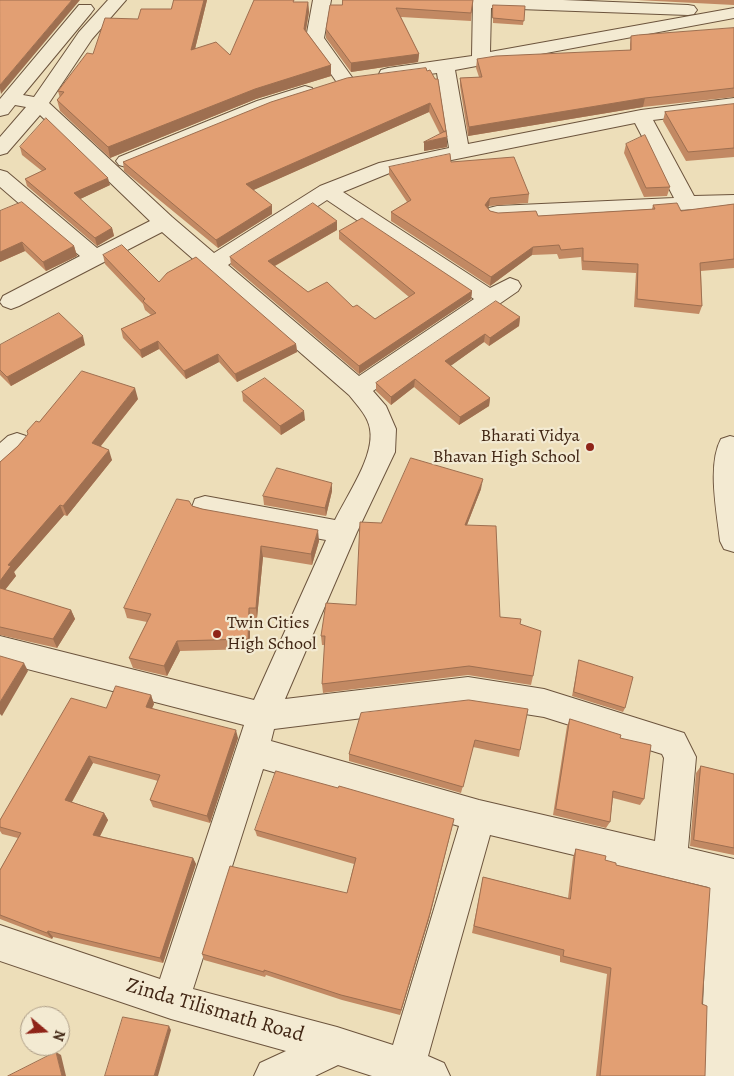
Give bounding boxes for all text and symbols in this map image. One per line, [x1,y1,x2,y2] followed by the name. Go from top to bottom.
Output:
[433,426,580,468] place label: Bharati Vidya Bhavan High School
[584,441,596,453] marker: Bharati Vidya Bhavan High School
[227,613,316,656] place label: Twin Cities High School
[211,628,223,640] marker: Twin Cities High School
[123,974,307,1048] street label: Zinda Tilismath Road
[20,1006,70,1056] north arrow
[48,1028,69,1043] text: N

